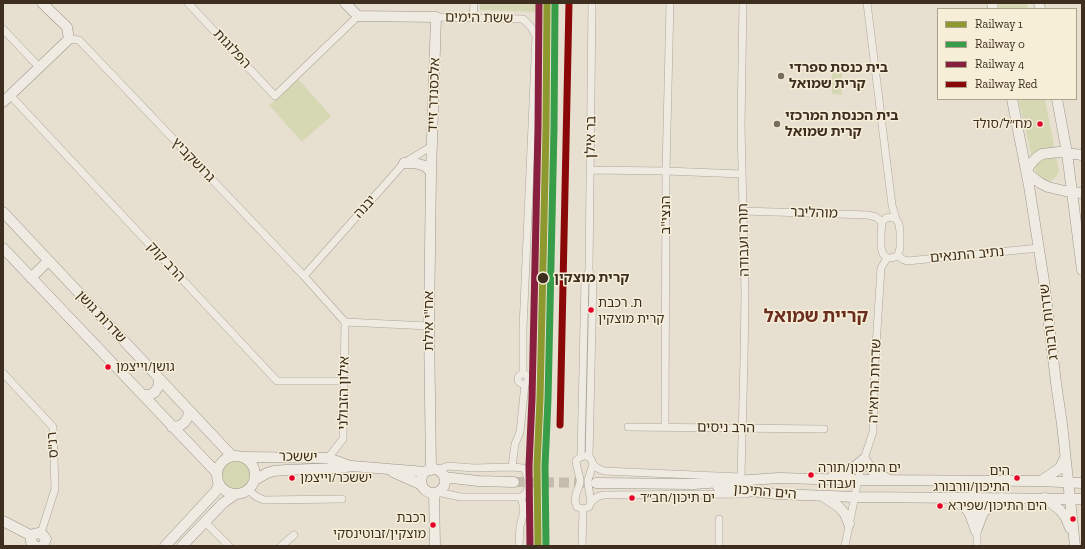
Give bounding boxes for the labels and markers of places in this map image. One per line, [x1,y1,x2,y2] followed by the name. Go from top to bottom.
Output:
[789,60,888,92] place label: בית כנסת ספרדי קרית שמואל
[776,71,786,81] marker: בית כנסת ספרדי קרית שמואל
[785,108,899,140] place label: בית הכנסת המרכזי קרית שמואל
[973,116,1032,132] place label: מח״ל/סולד
[772,119,782,129] marker: בית הכנסת המרכזי קרית שמואל
[1035,119,1045,129] marker: מח״ל/סולד
[554,270,629,286] place label: קרית מוצקין
[536,271,550,285] marker: קרית מוצקין
[598,295,664,326] place label: ת. רכבת קרית מוצקין
[586,305,596,315] marker: ת. רכבת קרית מוצקין
[116,359,175,375] place label: גושן/וייצמן
[103,362,113,372] marker: גושן/וייצמן
[818,460,901,491] place label: ים התיכון/תורה ועבודה
[933,463,1010,494] place label: הים התיכון/וורבורג
[300,470,372,486] place label: יששכר/וייצמן
[806,470,816,480] marker: ים התיכון/תורה ועבודה
[287,473,297,483] marker: יששכר/וייצמן
[1012,473,1022,483] marker: הים התיכון/וורבורג
[640,490,715,506] place label: ים תיכון/חב״ד
[627,493,637,503] marker: ים תיכון/חב״ד
[948,498,1047,514] place label: הים התיכון/שפירא
[935,501,945,511] marker: הים התיכון/שפירא
[333,510,426,541] place label: רכבת מוצקין/זבוטינסקי
[1068,514,1078,524] unlabelled marker
[428,520,438,530] marker: רכבת מוצקין/זבוטינסקי

